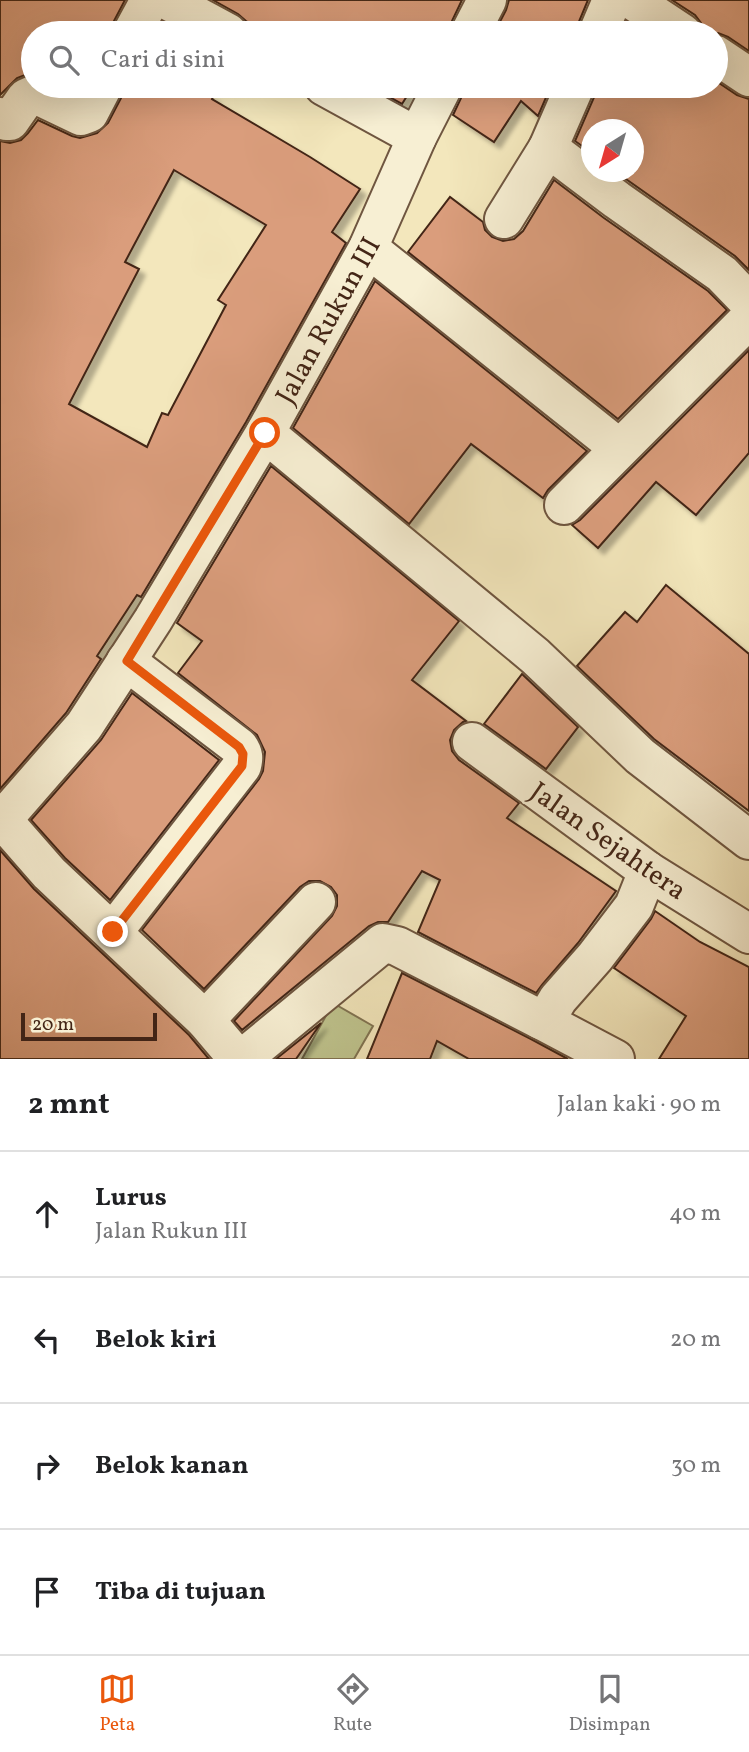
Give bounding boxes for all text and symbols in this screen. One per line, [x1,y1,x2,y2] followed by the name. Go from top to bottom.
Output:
[21,21,728,98] search box
[45,41,83,79] icon: search
[101,42,225,78] text: Cari di sini
[581,119,644,182] north arrow
[267,230,391,412] street label: Jalan Rukun III
[249,417,280,448] route start
[521,773,694,911] street label: Jalan Sejahtera
[97,916,128,947] route end
[21,1010,158,1042] scale bar
[32,1012,74,1038] text: 20 m
[28,1084,109,1126] text: 2 mnt
[557,1089,721,1121] text: Jalan kaki · 90 m
[95,1180,167,1216] text: Lurus
[28,1195,66,1233] icon: ahead
[669,1198,721,1230] text: 40 m
[95,1216,248,1248] text: Jalan Rukun III
[28,1321,66,1359] icon: left
[95,1322,217,1358] text: Belok kiri
[670,1324,721,1356] text: 20 m
[28,1447,66,1485] icon: right
[95,1448,249,1484] text: Belok kanan
[671,1450,721,1482] text: 30 m
[28,1573,66,1611] icon: arrive
[95,1574,266,1610] text: Tiba di tujuan
[98,1670,136,1738] tab: Peta
[333,1670,372,1738] tab: Rute
[569,1670,651,1738] tab: Disimpan

